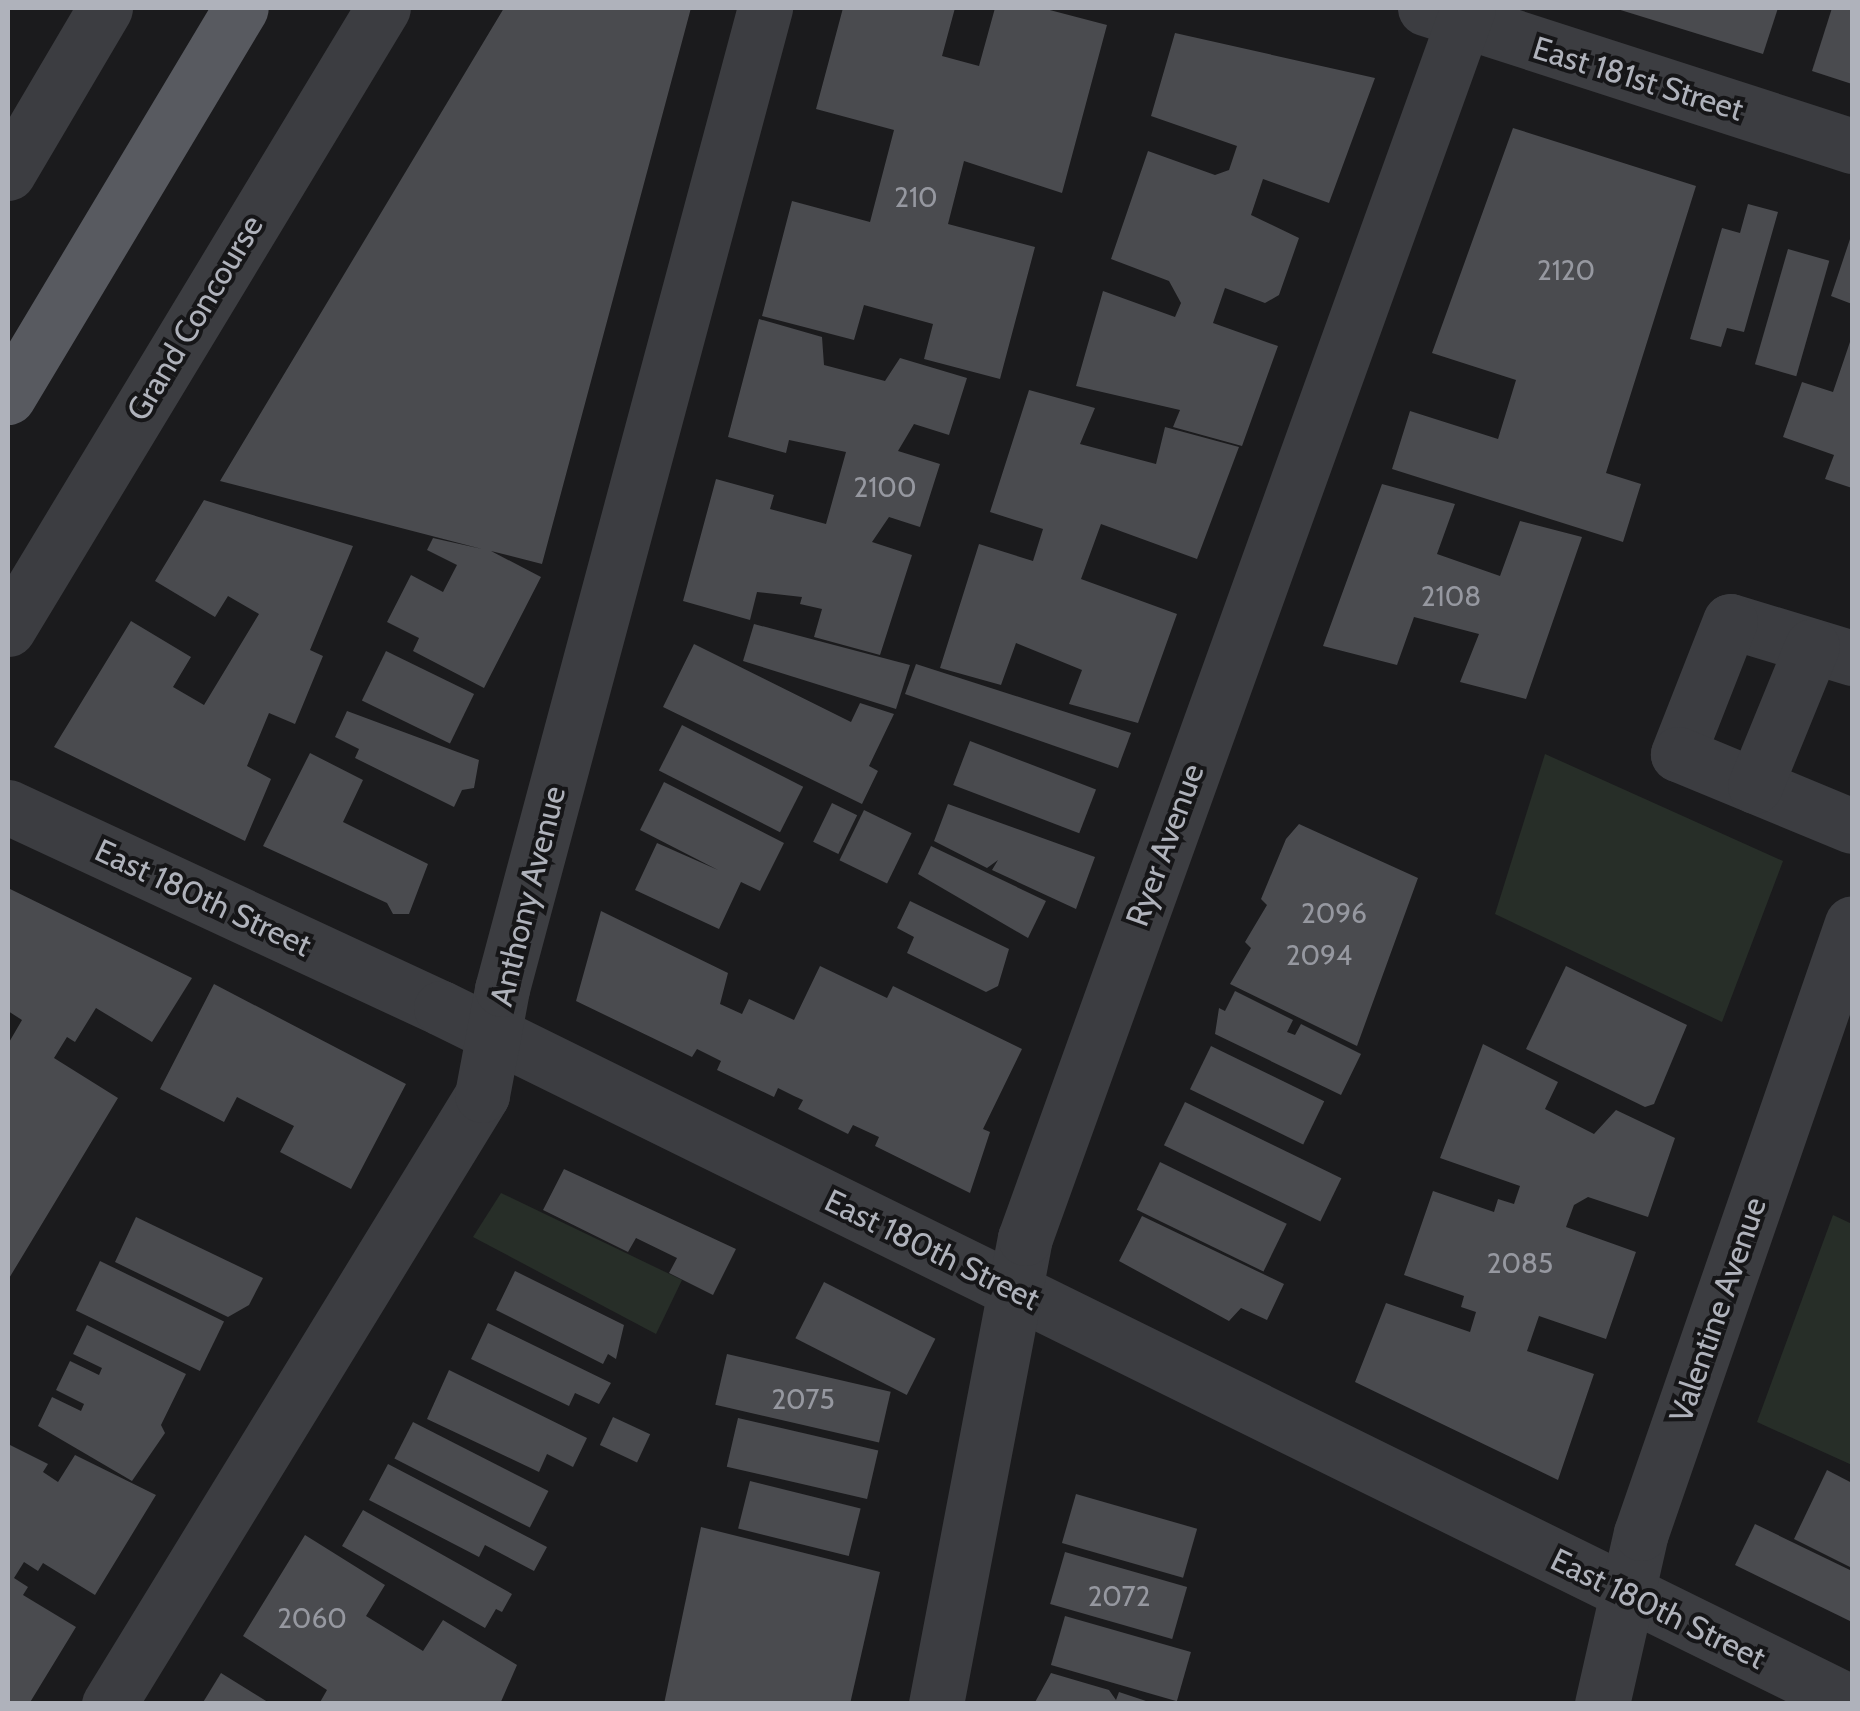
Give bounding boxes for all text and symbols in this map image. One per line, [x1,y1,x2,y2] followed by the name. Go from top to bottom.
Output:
[1528,29,1748,129] street label: East 181st Street
[894,180,938,214] house number: 210
[119,208,271,428] street label: Grand Concourse
[1537,253,1595,287] house number: 2120
[854,470,916,504] house number: 2100
[1421,579,1481,613] house number: 2108
[1118,759,1212,931] street label: Ryer Avenue
[482,782,574,1010] street label: Anthony Avenue
[89,831,317,965] street label: East 180th Street
[1301,896,1367,930] house number: 2096
[1286,938,1352,972] house number: 2094
[818,1181,1046,1319] street label: East 180th Street
[1662,1192,1774,1428] street label: Valentine Avenue
[1487,1246,1553,1280] house number: 2085
[771,1382,835,1416] house number: 2075
[1544,1540,1772,1678] street label: East 180th Street
[1088,1579,1150,1613] house number: 2072
[277,1601,347,1635] house number: 2060

